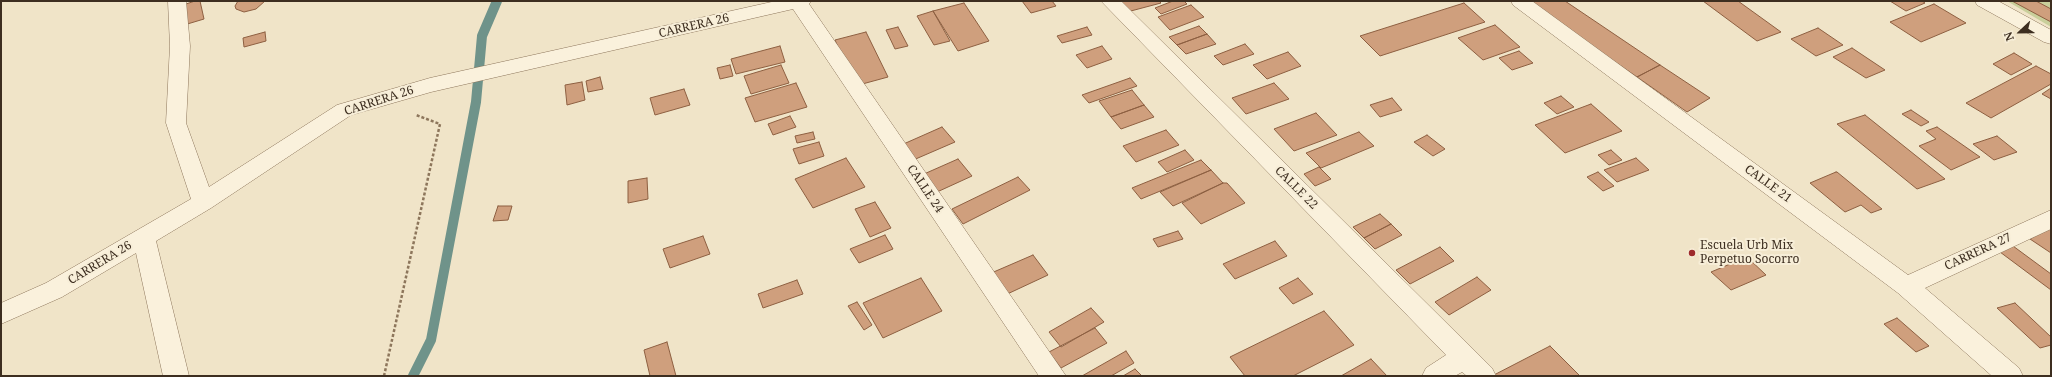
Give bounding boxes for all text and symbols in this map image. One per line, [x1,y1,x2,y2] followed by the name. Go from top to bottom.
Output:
[657,11,731,41] street label: CARRERA 26
[2000,12,2040,52] north arrow
[2000,30,2017,44] text: N
[343,83,415,119] street label: CARRERA 26
[904,162,946,216] street label: CALLE 24
[1742,162,1794,206] street label: CALLE 21
[1272,164,1320,212] street label: CALLE 22
[1942,230,2014,274] street label: CARRERA 27
[65,238,135,288] street label: CARRERA 26
[1700,239,1800,267] place label: Escuela Urb Mix Perpetuo Socorro
[1687,248,1697,258] marker: Escuela Urb Mix Perpetuo Socorro

